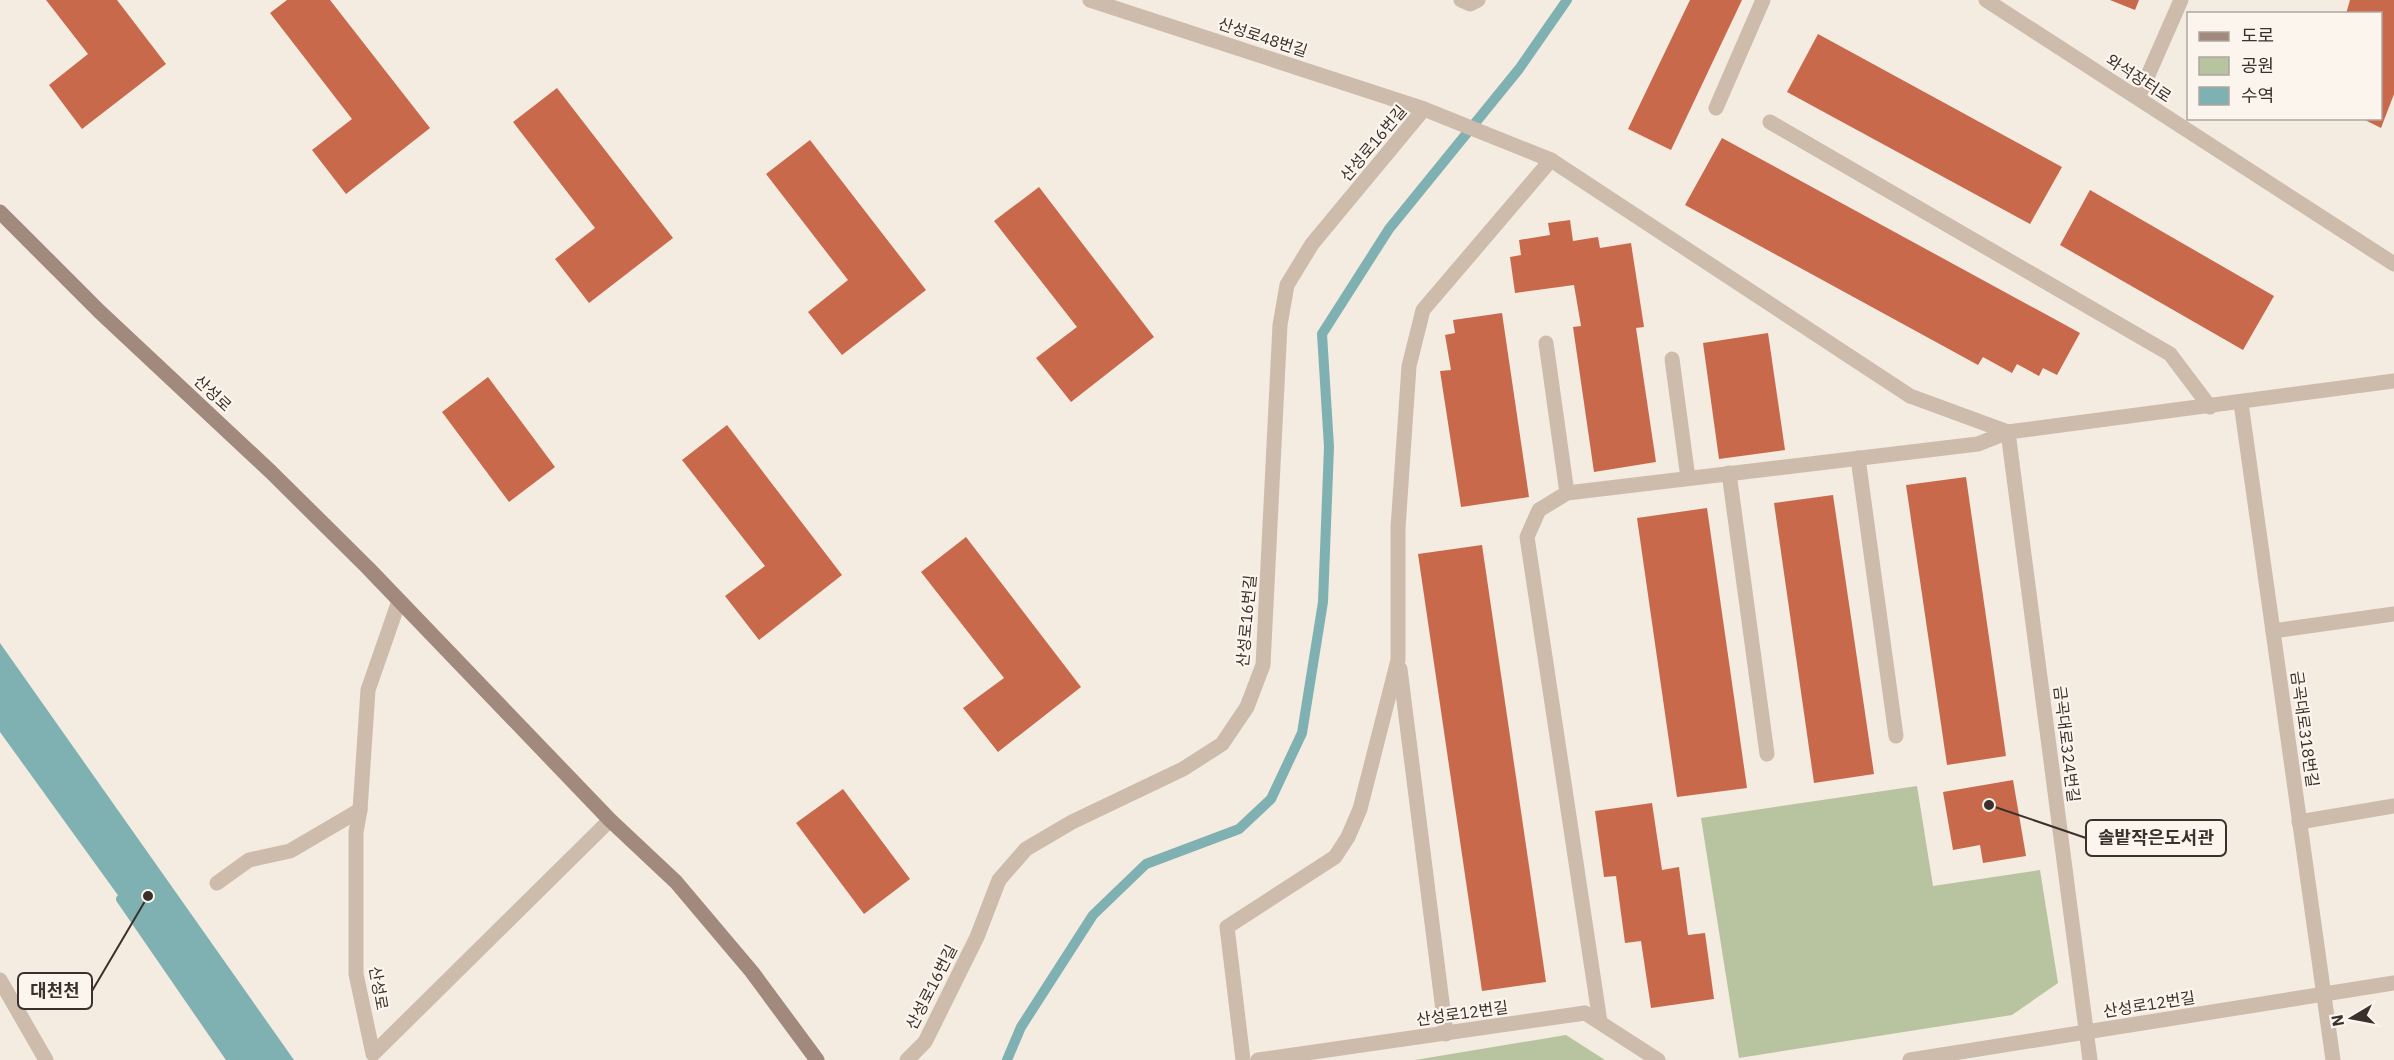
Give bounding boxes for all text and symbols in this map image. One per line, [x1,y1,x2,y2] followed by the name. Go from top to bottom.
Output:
[2187,12,2382,120] legend
[1216,13,1310,61] street label: 산성로48번길
[2241,24,2274,47] text: 도로
[2103,50,2176,107] street label: 와석장터로
[2241,54,2274,77] text: 공원
[2241,84,2274,107] text: 수역
[1336,101,1410,185] street label: 산성로16번길
[190,371,236,416] street label: 산성로
[1232,574,1260,668] street label: 산성로16번길
[2287,670,2323,788] street label: 금곡대로318번길
[2050,685,2084,803] street label: 금곡대로324번길
[2086,820,2226,856] callout: 솔밭작은도서관
[2098,826,2214,849] text: 솔밭작은도서관
[901,941,961,1033] street label: 산성로16번길
[365,965,393,1012] street label: 산성로
[18,973,92,1009] callout: 대천천
[30,979,80,1002] text: 대천천
[2102,987,2196,1021] street label: 산성로12번길
[2322,988,2382,1048] north arrow
[1415,997,1509,1029] street label: 산성로12번길
[2326,1013,2348,1028] text: N

